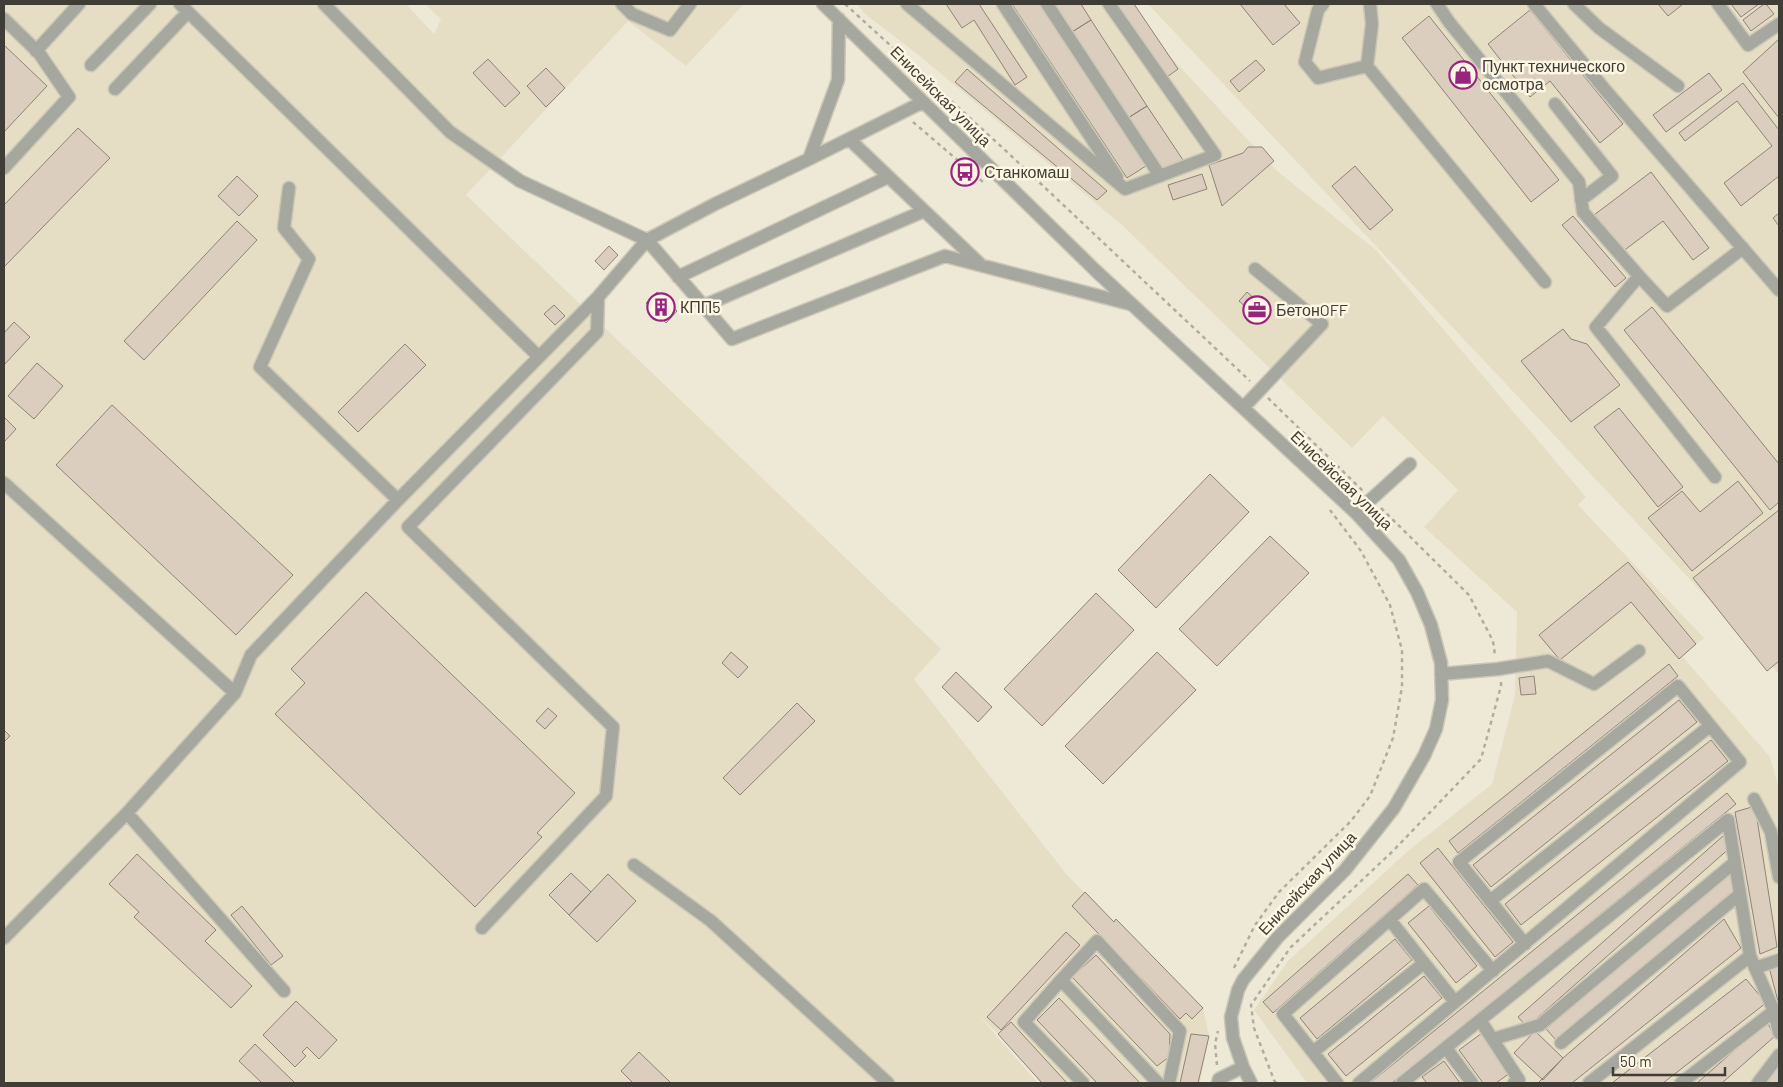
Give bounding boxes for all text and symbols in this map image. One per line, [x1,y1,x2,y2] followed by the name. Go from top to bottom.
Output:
[887,41,996,150] street label: Енисейская улица
[1482,56,1625,93] place label: Пункт технического осмотра
[1448,60,1478,90] shop icon: Пункт технического осмотра
[950,157,980,187] bus stop icon: Станкомаш
[984,162,1069,181] place label: Станкомаш
[646,292,676,322] building icon: КПП5
[1242,295,1272,325] office icon: БетонOFF
[680,297,721,316] place label: КПП5
[1276,300,1348,319] place label: БетонOFF
[1287,426,1397,533] street label: Енисейская улица
[1254,827,1359,938] street label: Енисейская улица
[1613,1044,1726,1076] scale bar
[1620,1052,1652,1070] text: 50 m

